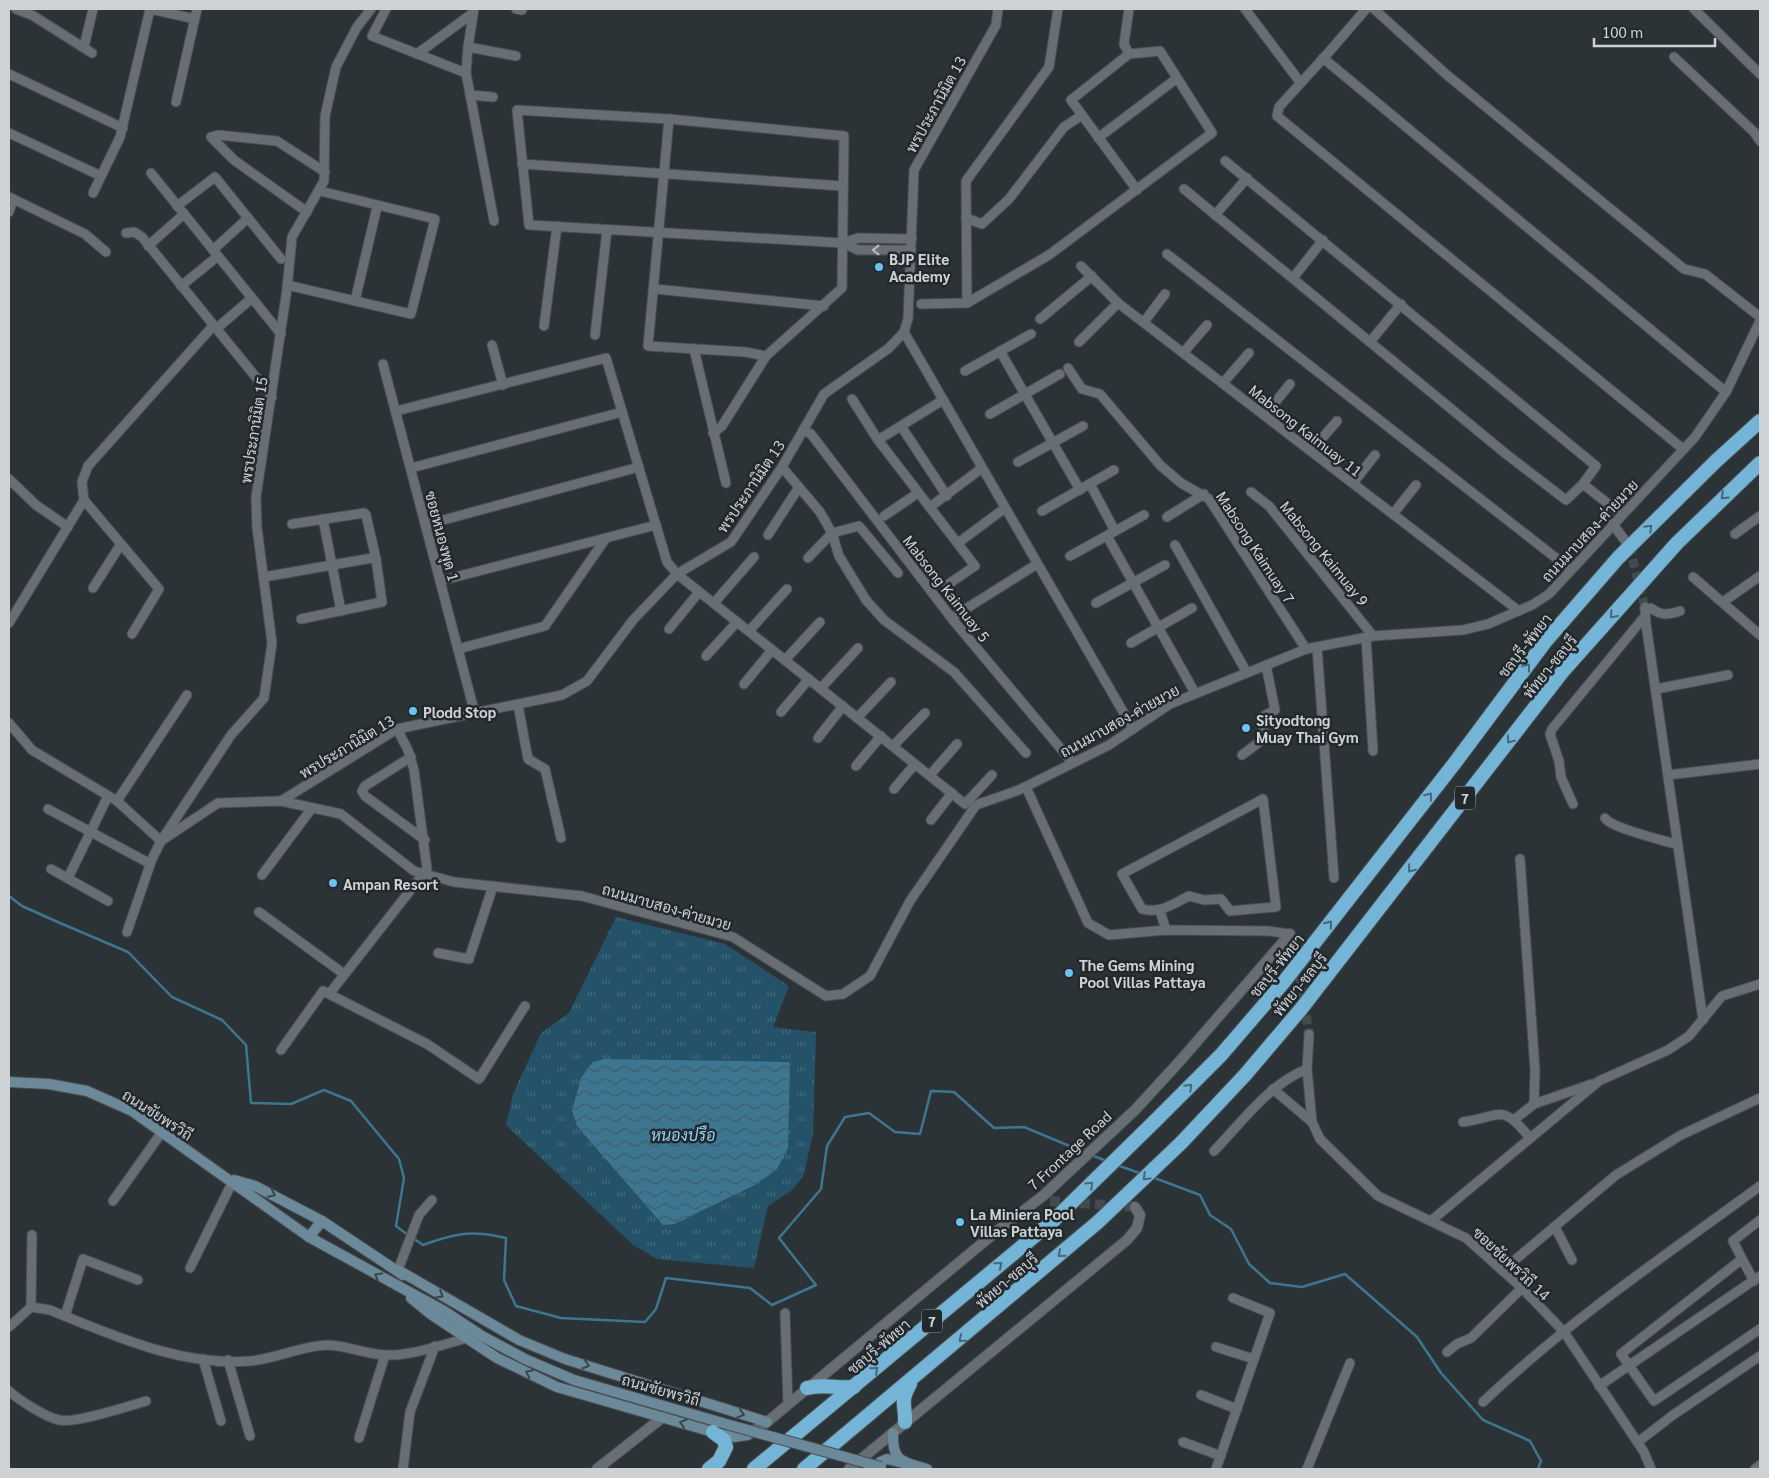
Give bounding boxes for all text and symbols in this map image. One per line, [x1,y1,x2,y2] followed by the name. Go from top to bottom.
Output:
[1594,15,1715,47] scale bar
[1602,22,1643,41] text: 100 m
[901,52,969,156] street label: พรประภานิมิต 13
[872,245,880,255] one-way arrow
[889,249,951,285] place label: BJP Elite Academy
[873,261,885,273] marker: BJP Elite Academy
[235,375,271,485] street label: พรประภานิมิต 15
[1246,380,1366,480] street label: Mabsong Kaimuay 11
[712,436,788,536] street label: พรประภานิมิต 13
[1536,475,1642,585] street label: ถนนมาบสอง-ค่ายมวย
[1213,487,1299,607] street label: Mabsong Kaimuay 7
[419,489,464,584] street label: ซอยหนองพุด 1
[1721,490,1730,499] one-way arrow
[1277,497,1373,609] street label: Mabsong Kaimuay 9
[1643,525,1652,534] one-way arrow
[900,531,994,645] street label: Mabsong Kaimuay 5
[1493,609,1557,683] street label: ชลบุรี-พัทยา
[1610,609,1619,618] one-way arrow
[1518,630,1583,704] street label: พัทยา-ชลบุรี
[1521,663,1530,673] one-way arrow
[1056,679,1182,761] street label: ถนนมาบสอง-ค่ายมวย
[423,702,496,721] place label: Plodd Stop
[407,705,419,717] marker: Plodd Stop
[295,710,397,782] street label: พรประภานิมิต 13
[1256,710,1359,746] place label: Sityodtong Muay Thai Gym
[1240,722,1252,734] marker: Sityodtong Muay Thai Gym
[1508,734,1516,743] one-way arrow
[1455,786,1475,810] road number: 7
[1423,793,1431,802] one-way arrow
[1407,863,1416,872] one-way arrow
[343,874,439,893] place label: Ampan Resort
[327,877,339,889] marker: Ampan Resort
[600,878,734,934] street label: ถนนมาบสอง-ค่ายมวย
[1323,920,1332,930] one-way arrow
[1245,929,1310,1003] street label: ชลบุรี-พัทยา
[1268,948,1333,1022] street label: พัทยา-ชลบุรี
[1079,955,1206,991] place label: The Gems Mining Pool Villas Pattaya
[1063,967,1075,979] marker: The Gems Mining Pool Villas Pattaya
[119,1084,197,1144] street label: ถนนชัยพรวิถี
[1183,1084,1192,1093] one-way arrow
[1023,1106,1115,1194] street label: 7 Frontage Road
[651,1124,715,1145] water label: หนองปรือ
[1142,1171,1151,1180] one-way arrow
[1084,1182,1093,1191] one-way arrow
[267,1188,276,1198] one-way arrow
[970,1204,1075,1240] place label: La Miniera Pool Villas Pattaya
[954,1216,966,1228] marker: La Miniera Pool Villas Pattaya
[1469,1222,1555,1304] street label: ซอยชัยพรวิถี 14
[971,1248,1043,1314] street label: พัทยา-ชลบุรี
[1058,1248,1067,1257] one-way arrow
[993,1262,1002,1271] one-way arrow
[374,1272,383,1282] one-way arrow
[435,1288,444,1298] one-way arrow
[922,1310,942,1332] road number: 7
[843,1314,915,1380] street label: ชลบุรี-พัทยา
[958,1333,967,1342] one-way arrow
[581,1360,590,1370] one-way arrow
[869,1366,878,1375] one-way arrow
[620,1369,702,1409] street label: ถนนชัยพรวิถี
[525,1370,534,1380] one-way arrow
[736,1408,745,1418] one-way arrow
[679,1418,688,1428] one-way arrow

